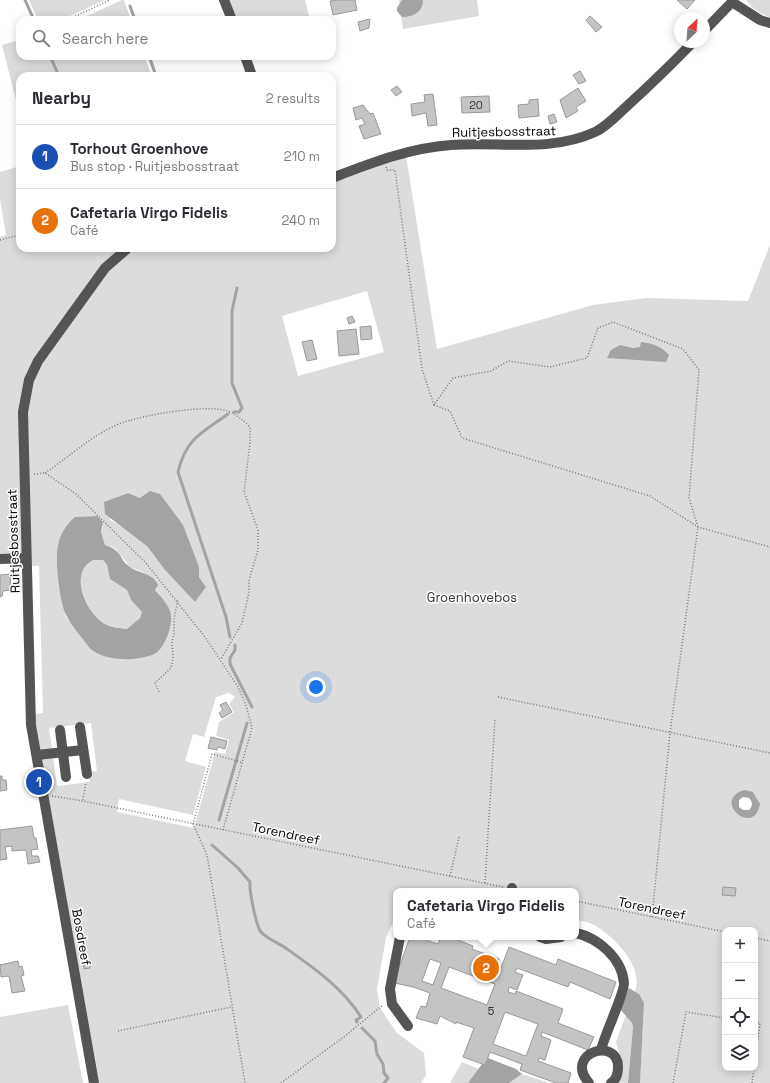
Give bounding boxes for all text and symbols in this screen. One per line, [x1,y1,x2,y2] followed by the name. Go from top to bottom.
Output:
[674,12,710,48] north arrow
[16,16,336,60] search box
[30,27,52,49] icon: search
[62,29,148,48] text: Search here
[32,87,91,109] text: Nearby
[266,90,320,107] text: 2 results
[469,98,483,112] house number: 20
[452,122,556,141] street label: Ruitjesbosstraat
[70,139,208,158] text: Torhout Groenhove
[42,148,48,165] text: 1
[284,148,320,165] text: 210 m
[70,158,239,175] text: Bus stop · Ruitjesbosstraat
[70,203,228,222] text: Cafetaria Virgo Fidelis
[41,212,49,229] text: 2
[282,212,320,229] text: 240 m
[70,222,99,239] text: Café
[3,489,24,593] street label: Ruitjesbosstraat
[427,589,517,606] park label: Groenhovebos
[306,677,326,697] your location
[26,767,52,797] pin: 1
[251,818,321,849] street label: Torendreef
[393,888,579,940] popup
[617,893,687,924] street label: Torendreef
[407,896,565,915] text: Cafetaria Virgo Fidelis
[68,907,95,967] street label: Bosdreef
[407,915,436,932] text: Café
[722,927,758,1071] map controls
[722,927,758,963] button: +
[473,953,499,983] pin: 2
[722,963,758,999] button: −
[722,999,758,1035] button: locate
[488,1004,495,1018] house number: 5
[722,1035,758,1071] button: layers

